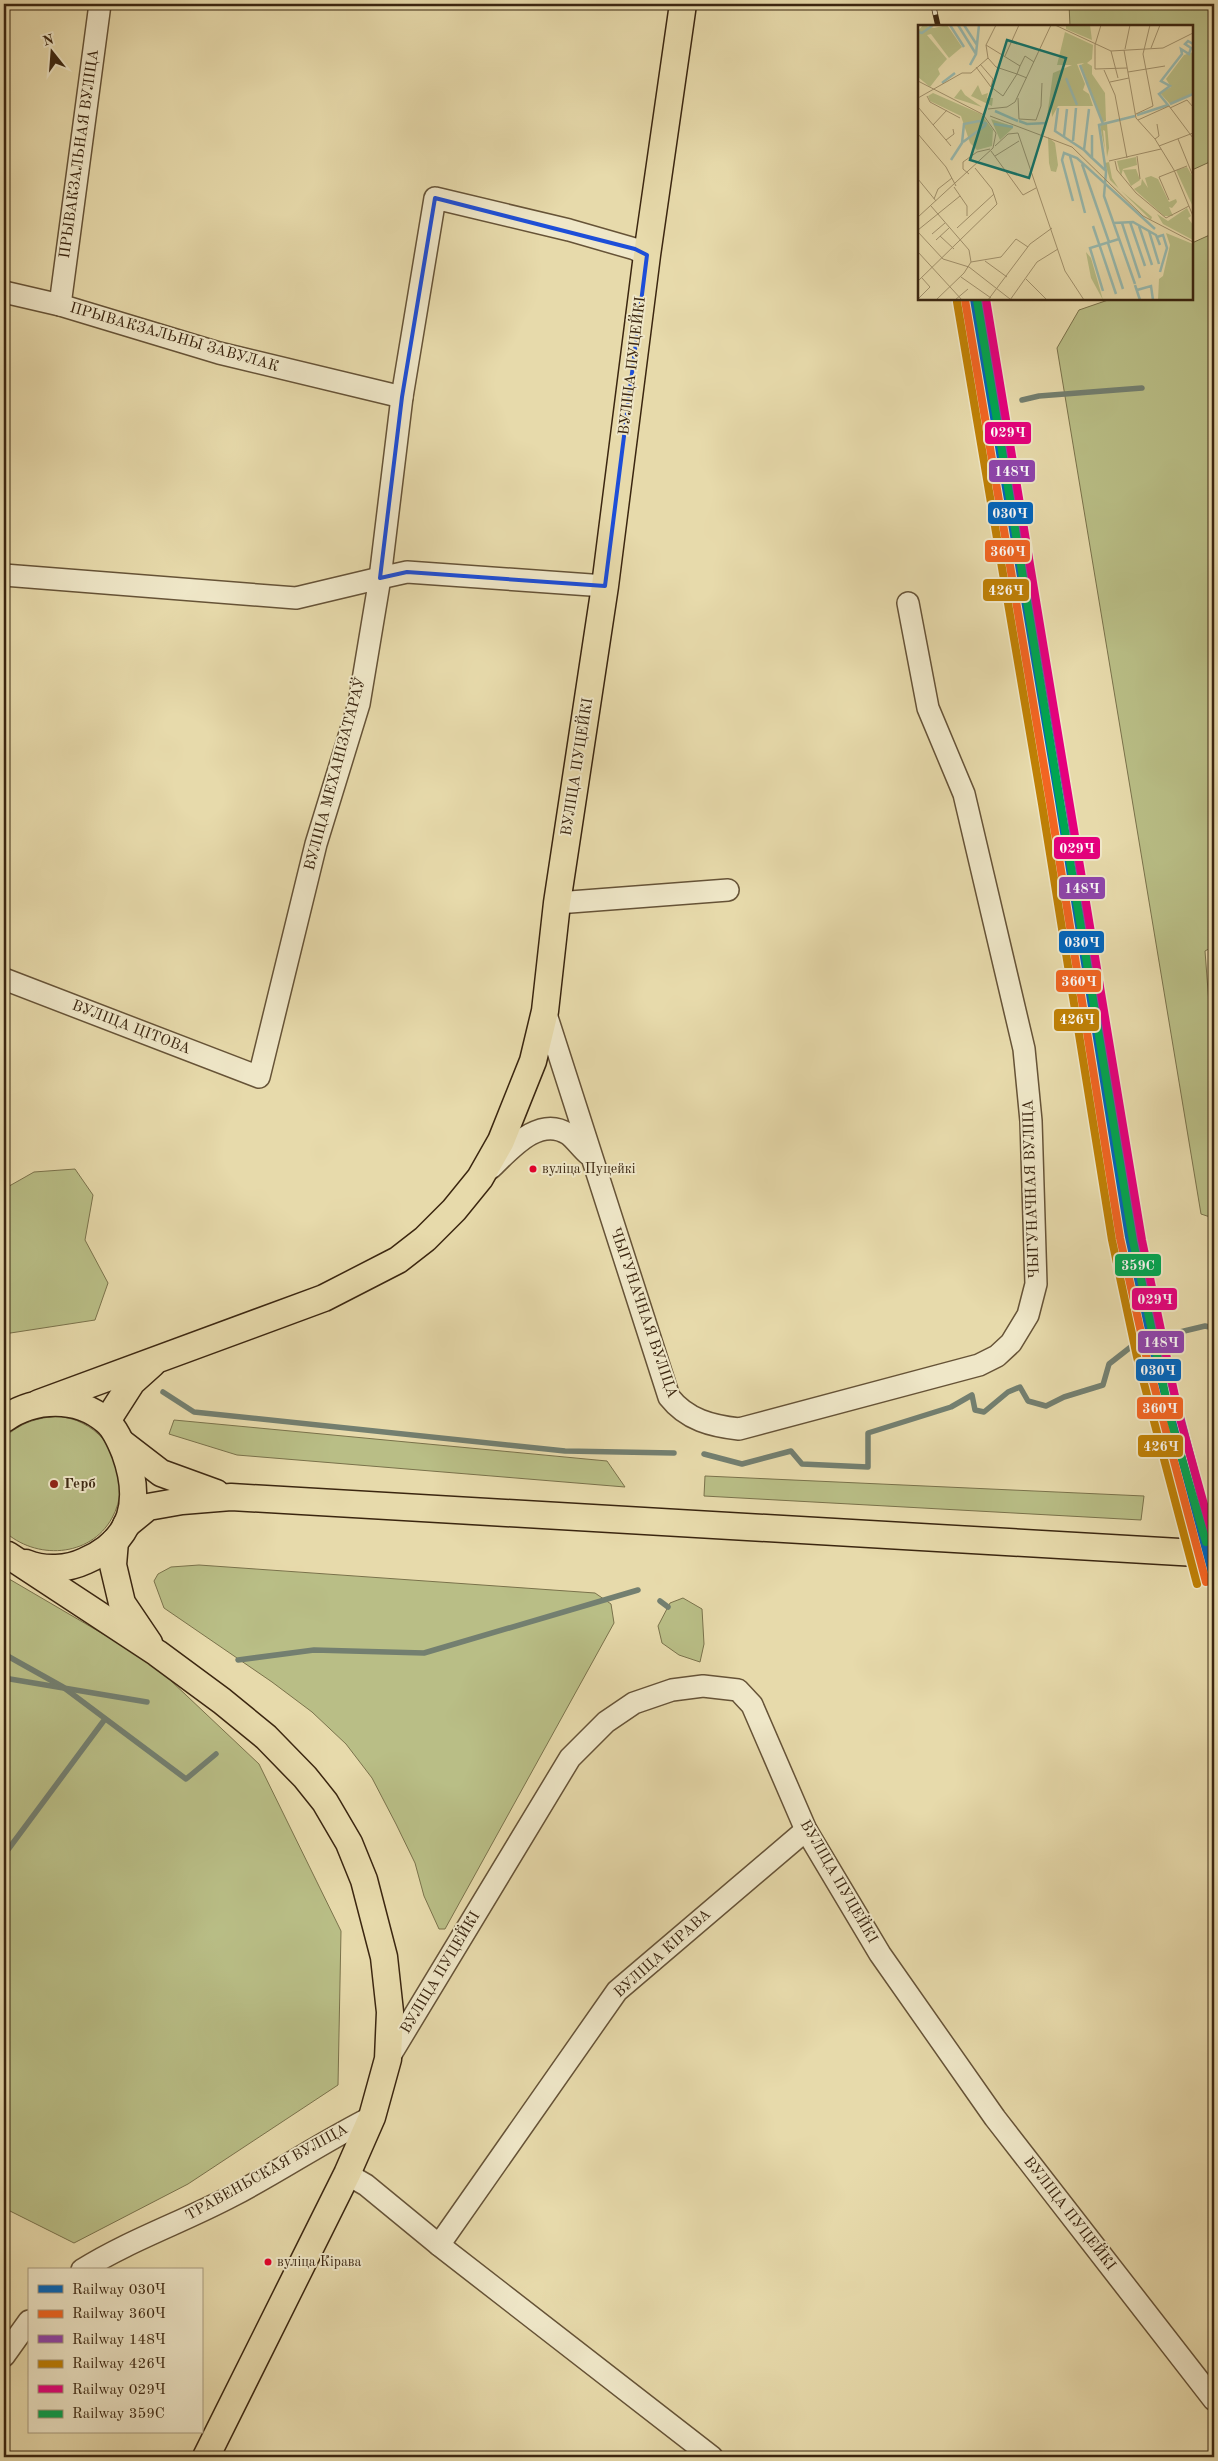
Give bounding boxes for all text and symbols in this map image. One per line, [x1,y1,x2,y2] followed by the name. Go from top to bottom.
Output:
[918,25,1193,300] inset map
[28,28,78,78] north arrow
[41,32,56,49] text: N
[58,48,102,260] street label: ПРЫВАКЗАЛЬНАЯ ВУЛІЦА
[613,295,649,436] street label: ВУЛІЦА ПУЦЕЙКІ
[68,301,280,375] street label: ПРЫВАКЗАЛЬНЫ ЗАВУЛАК
[984,421,1032,445] line badge: 029Ч
[990,426,1026,440] text: 029Ч
[988,459,1036,483] line badge: 148Ч
[994,465,1030,479] text: 148Ч
[987,501,1034,525] line badge: 030Ч
[992,507,1028,521] text: 030Ч
[984,539,1031,563] line badge: 360Ч
[990,545,1026,559] text: 360Ч
[982,578,1030,602] line badge: 426Ч
[988,584,1024,598] text: 426Ч
[299,674,369,872] street label: ВУЛІЦА МЕХАНІЗАТАРАЎ
[556,696,596,837] street label: ВУЛІЦА ПУЦЕЙКІ
[1053,836,1101,860] line badge: 029Ч
[1059,842,1095,856] text: 029Ч
[1058,876,1106,900] line badge: 148Ч
[1064,882,1100,896] text: 148Ч
[1058,930,1105,954] line badge: 030Ч
[1064,936,1100,950] text: 030Ч
[1055,969,1102,993] line badge: 360Ч
[1061,975,1097,989] text: 360Ч
[70,998,193,1058] street label: ВУЛІЦА ЦІТОВА
[1053,1008,1100,1032] line badge: 426Ч
[1059,1013,1095,1027] text: 426Ч
[1021,1099,1043,1279] street label: ЧЫГУНАЧНАЯ ВУЛІЦА
[542,1162,636,1176] place label: вуліца Пуцейкі
[528,1164,538,1174] marker: вуліца Пуцейкі
[607,1226,679,1401] street label: ЧЫГУНАЧНАЯ ВУЛІЦА
[1114,1253,1162,1277] line badge: 359С
[1121,1259,1155,1273] text: 359С
[1131,1287,1178,1311] line badge: 029Ч
[1137,1293,1173,1307] text: 029Ч
[1137,1330,1185,1354] line badge: 148Ч
[1143,1336,1179,1350] text: 148Ч
[1135,1358,1182,1382] line badge: 030Ч
[1140,1364,1176,1378] text: 030Ч
[1136,1396,1184,1420] line badge: 360Ч
[1142,1402,1178,1416] text: 360Ч
[1137,1434,1184,1458] line badge: 426Ч
[1143,1440,1179,1454] text: 426Ч
[64,1477,96,1492] place label: Герб
[48,1478,60,1490] marker: Герб
[797,1816,883,1946] street label: ВУЛІЦА ПУЦЕЙКІ
[395,1907,483,2037] street label: ВУЛІЦА ПУЦЕЙКІ
[612,1907,714,2001] street label: ВУЛІЦА КІРАВА
[183,2122,351,2224] street label: ТРАВЕНЬСКАЯ ВУЛІЦА
[1020,2152,1121,2274] street label: ВУЛІЦА ПУЦЕЙКІ
[277,2255,362,2269] place label: вуліца Кірава
[263,2257,273,2267] marker: вуліца Кірава
[28,2268,202,2434] legend
[72,2283,166,2298] text: Railway 030Ч
[72,2307,166,2322] text: Railway 360Ч
[72,2333,166,2348] text: Railway 148Ч
[72,2357,166,2372] text: Railway 426Ч
[72,2383,166,2398] text: Railway 029Ч
[72,2407,165,2422] text: Railway 359С

